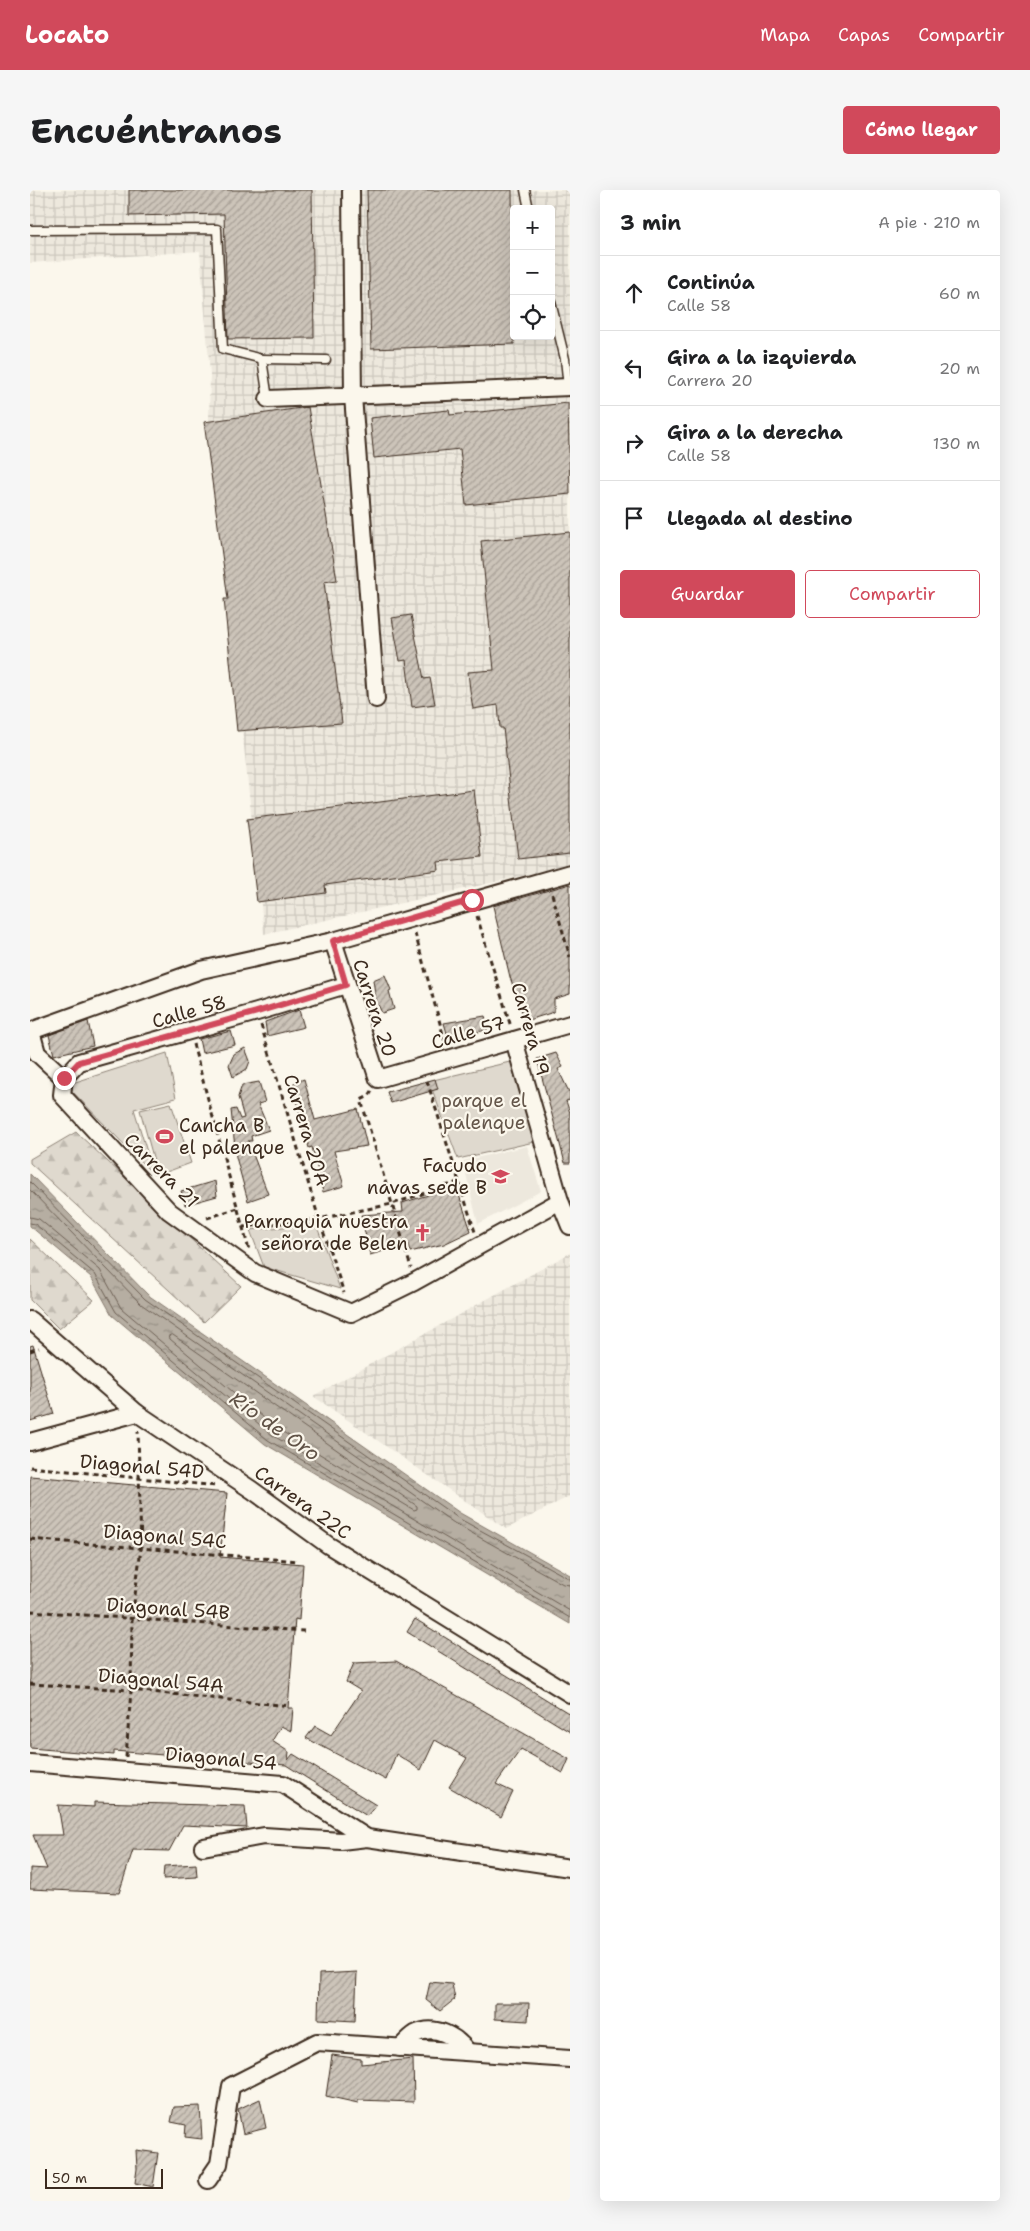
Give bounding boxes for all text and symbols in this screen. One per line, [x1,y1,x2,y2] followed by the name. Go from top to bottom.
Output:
[25,19,109,51] text: Locato
[760,23,810,47] text: Mapa
[838,23,890,47] text: Capas
[918,23,1005,47] text: Compartir
[843,106,1000,154] button: Cómo llegar
[30,107,282,154] text: Encuéntranos
[510,205,555,340] map controls
[510,205,555,250] button: +
[620,209,681,237] text: 3 min
[878,212,980,233] text: A pie · 210 m
[510,250,555,295] button: −
[667,270,755,295] text: Continúa
[620,279,648,307] icon: ahead
[939,283,980,304] text: 60 m
[510,295,555,340] button: locate
[667,295,731,316] text: Calle 58
[667,345,856,370] text: Gira a la izquierda
[620,354,648,382] icon: left
[939,358,980,379] text: 20 m
[667,370,753,391] text: Carrera 20
[667,420,843,445] text: Gira a la derecha
[620,429,648,457] icon: right
[933,433,980,454] text: 130 m
[667,445,731,466] text: Calle 58
[620,504,648,532] icon: arrive
[667,506,853,531] text: Llegada al destino
[620,570,795,618] button: Guardar
[805,570,980,618] button: Compartir
[461,889,484,912] route start
[347,956,402,1060] street label: Carrera 20
[505,979,556,1079] street label: Carrera 19
[149,989,229,1034] street label: Calle 58
[428,1010,508,1055] street label: Calle 57
[53,1067,76,1090] route end
[278,1071,335,1189] street label: Carrera 20A
[441,1088,527,1135] park label: parque el palenque
[179,1113,285,1160] place label: Cancha B el palenque
[155,1126,175,1146] sports icon: Cancha B el palenque
[119,1128,204,1213] street label: Carrera 21
[367,1153,487,1200] place label: Facudo navas sede B
[491,1166,511,1186] school or university icon: Facudo navas sede B
[244,1209,408,1256] place label: Parroquia nuestra señora de Belen
[412,1222,432,1242] church icon: Parroquia nuestra señora de Belen
[225,1385,325,1467] water label: Río de Oro
[79,1449,205,1484] street label: Diagonal 54D
[249,1460,356,1545] street label: Carrera 22C
[102,1519,228,1554] street label: Diagonal 54C
[105,1592,230,1625] street label: Diagonal 54B
[97,1663,225,1698] street label: Diagonal 54A
[164,1741,278,1776] street label: Diagonal 54
[45,2166,162,2189] scale bar
[52,2169,87,2187] text: 50 m

